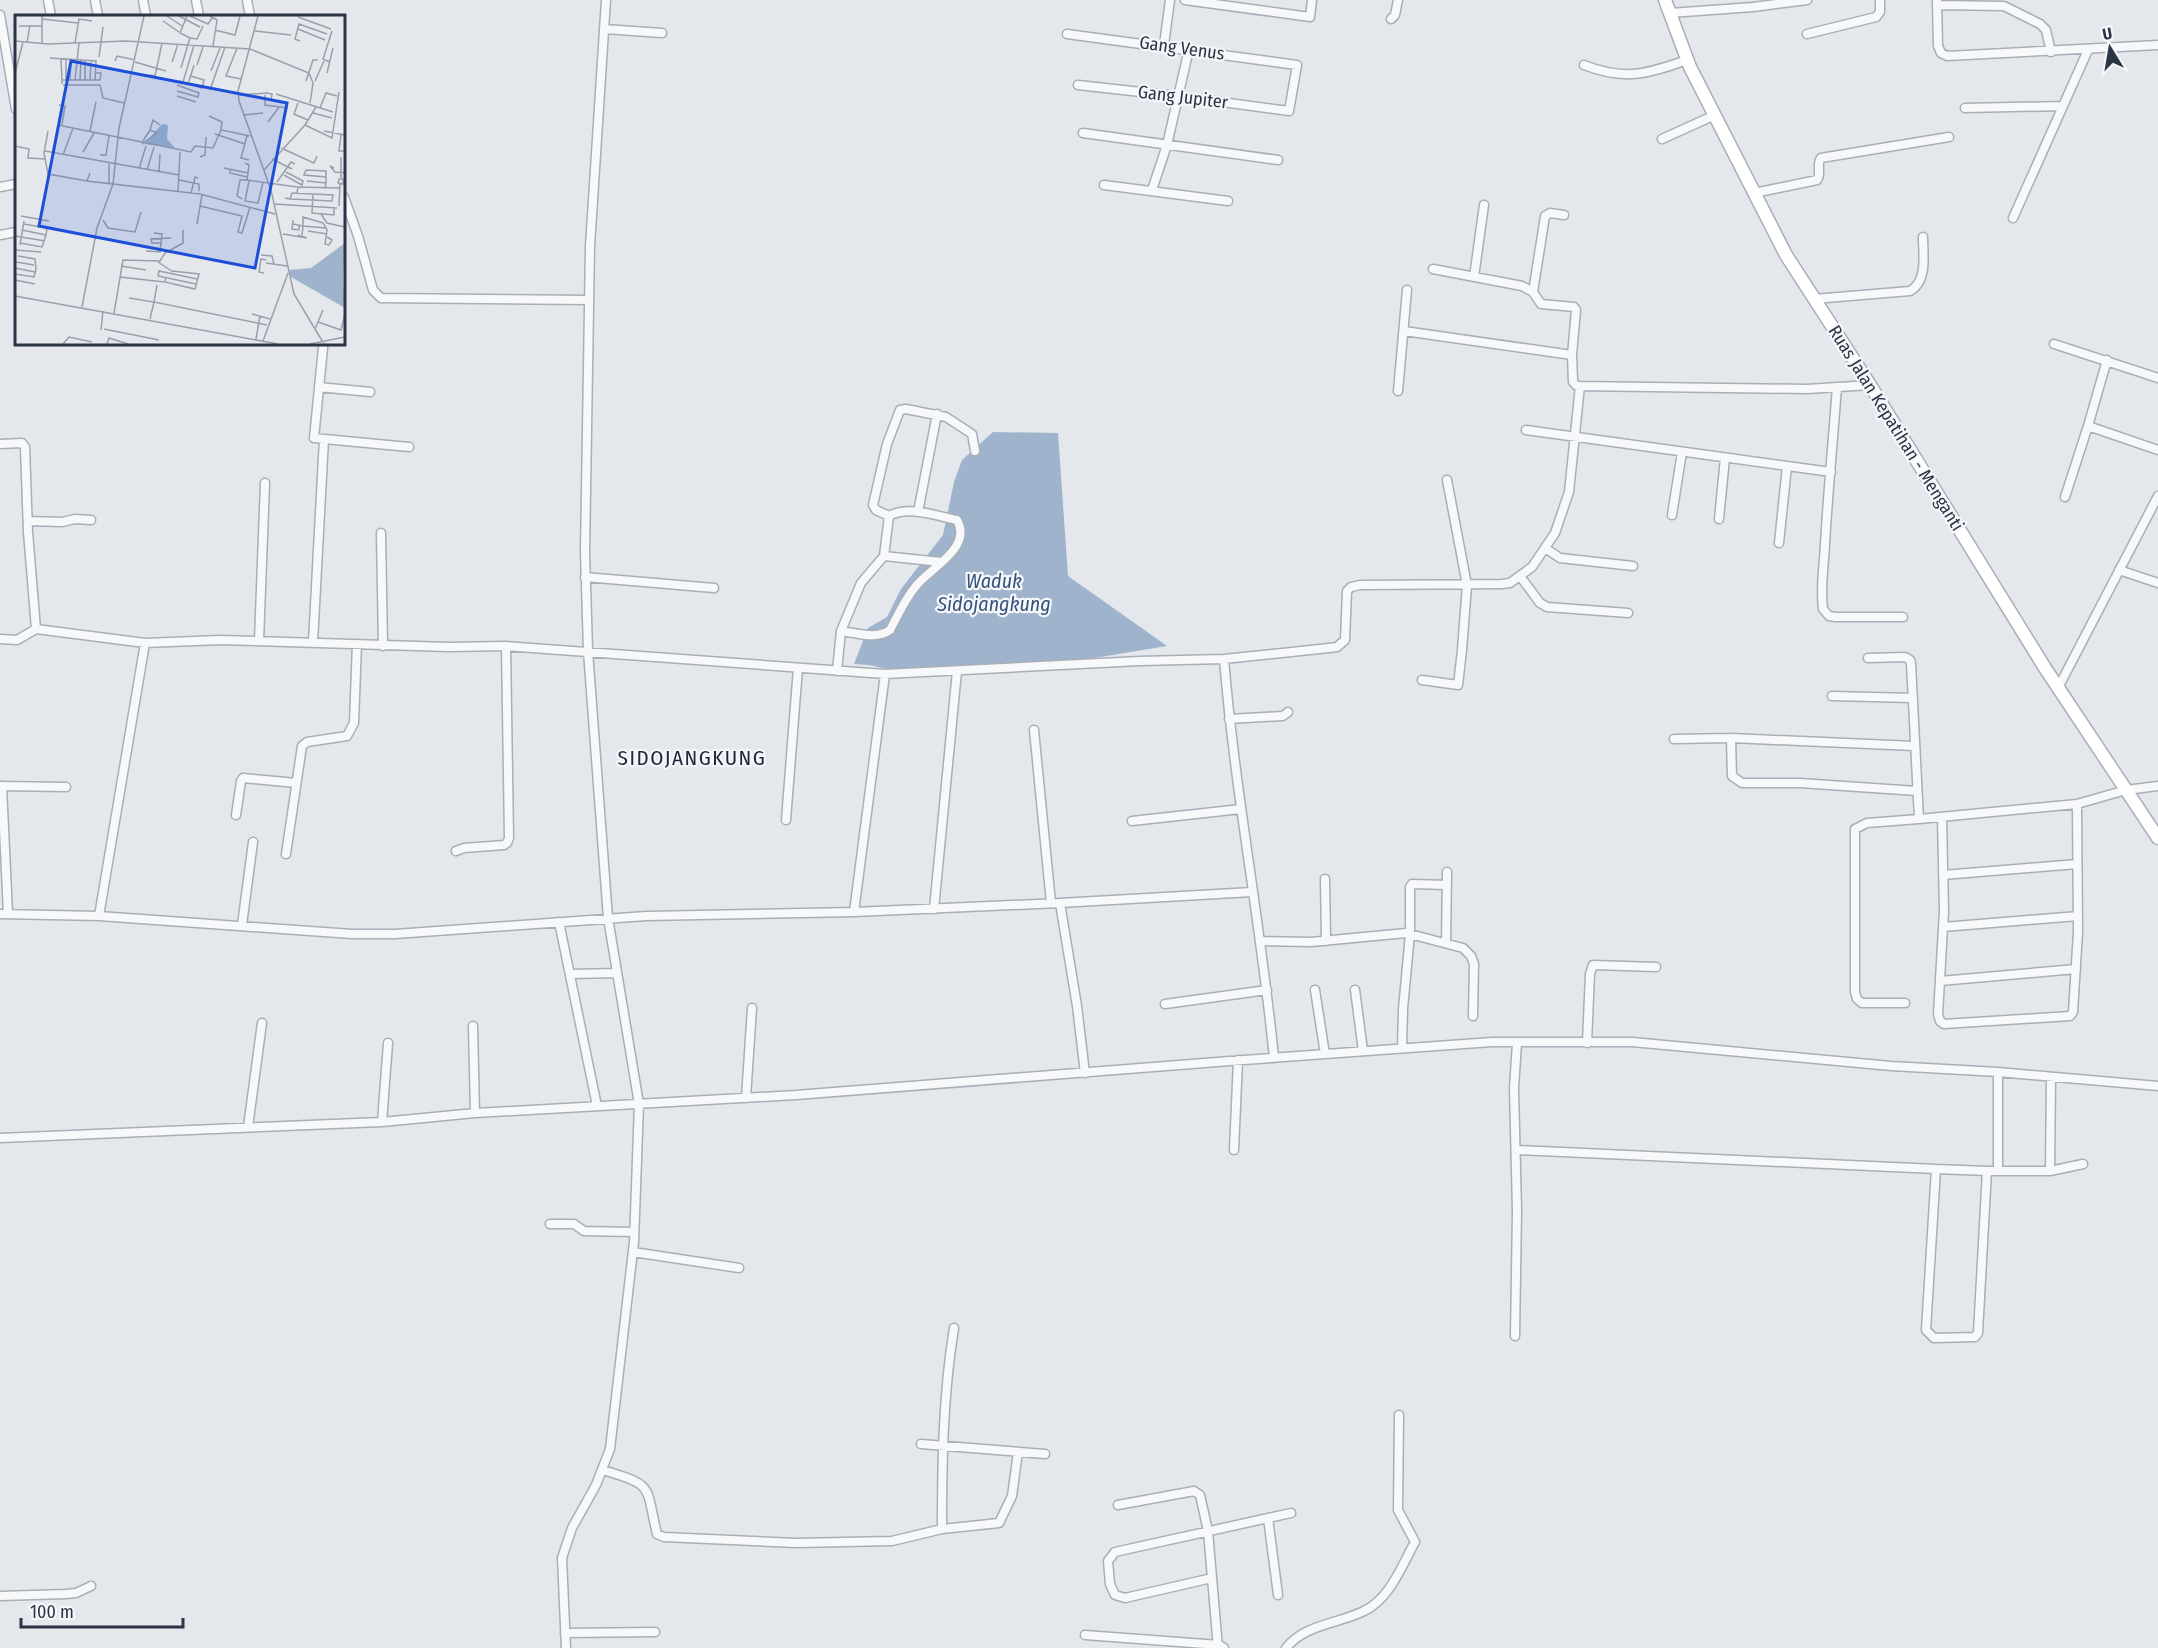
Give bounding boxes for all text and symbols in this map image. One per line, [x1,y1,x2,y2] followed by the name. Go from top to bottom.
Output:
[15,15,345,345] inset map
[2080,18,2140,78] north arrow
[2101,24,2114,44] text: U
[1138,31,1226,65] street label: Gang Venus
[1137,81,1230,114] street label: Gang Jupiter
[1824,321,1968,535] street label: Ruas Jalan Kepatihan - Menganti
[936,569,1051,616] water label: Waduk Sidojangkung
[618,745,766,771] district label: SIDOJANGKUNG
[21,1591,183,1629] scale bar
[30,1601,74,1623] text: 100 m

